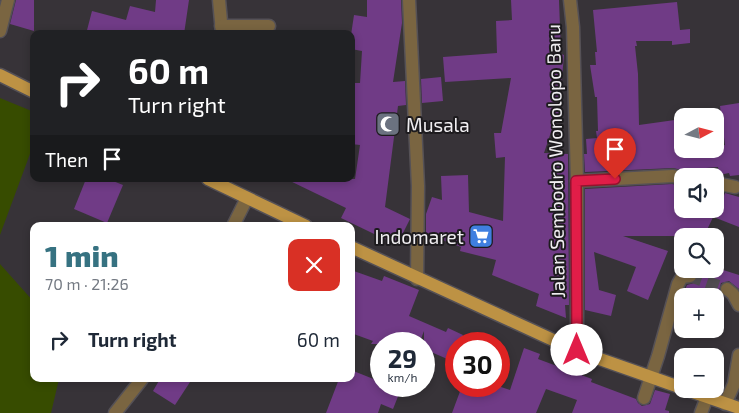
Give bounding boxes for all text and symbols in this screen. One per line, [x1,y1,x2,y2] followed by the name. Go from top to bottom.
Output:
[541,24,569,298] street label: Jalan Sembodro Wonolopo Baru
[128,49,209,91] text: 60 m
[45,50,110,115] icon: right
[128,91,226,117] text: Turn right
[674,108,724,158] north arrow
[674,108,724,398] map controls
[375,111,401,137] mosque icon: Musala
[406,113,470,136] place label: Musala
[594,128,636,179] pin
[601,135,629,163] icon: arrive
[98,145,126,173] icon: arrive
[45,148,88,171] text: Then
[674,168,724,218] button: sound
[468,223,494,249] supermarket icon: Indomaret
[374,225,464,248] place label: Indomaret
[674,228,724,278] button: search
[45,237,119,273] text: 1 min
[288,239,340,291] button: close
[45,274,129,293] text: 70 m · 21:26
[674,288,724,338] button: +
[550,323,602,375] position arrow
[45,326,73,354] icon: right
[88,328,176,351] text: Turn right
[297,328,340,351] text: 60 m
[445,332,510,397] speed limit sign: 30
[388,343,417,373] text: 29
[674,348,724,398] button: −
[388,370,417,384] text: km/h

